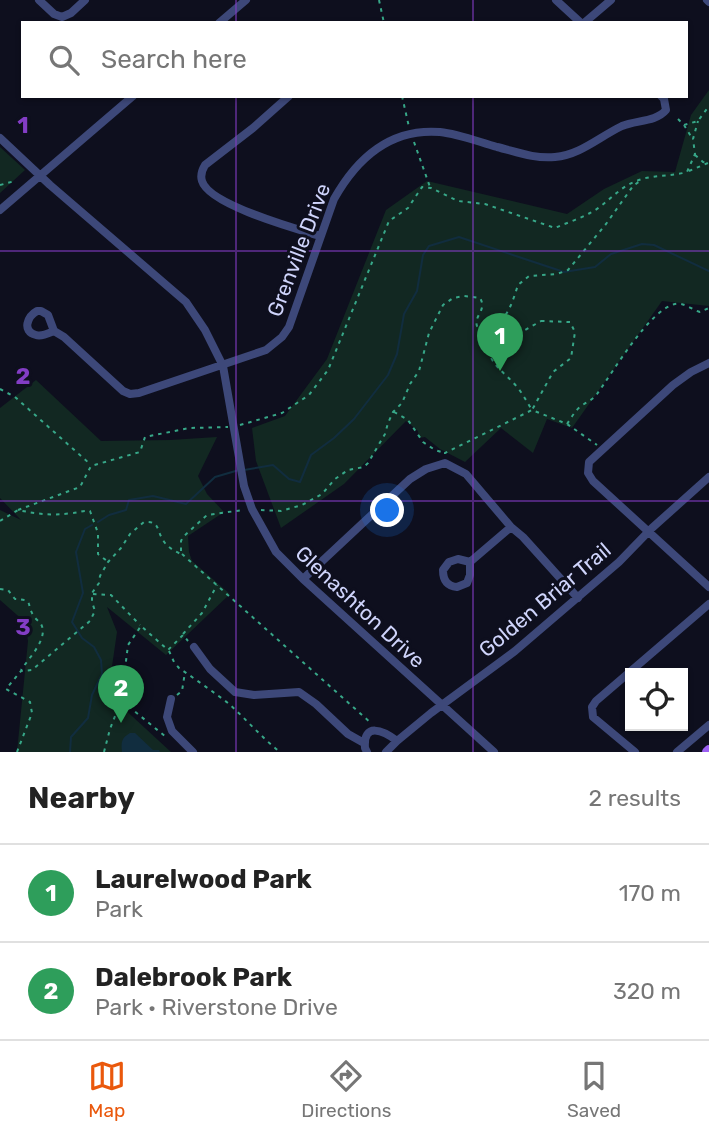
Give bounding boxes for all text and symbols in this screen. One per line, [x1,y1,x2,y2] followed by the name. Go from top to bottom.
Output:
[21,21,688,98] search box
[45,41,83,79] icon: search
[101,44,247,75] text: Search here
[17,111,29,139] text: 1
[262,180,335,320] street label: Grenville Drive
[477,313,523,371] pin: 1
[16,362,30,390] text: 2
[370,493,404,527] your location
[474,537,616,662] street label: Golden Briar Trail
[291,540,430,673] street label: Glenashton Drive
[15,613,31,641] text: 3
[98,665,144,723] pin: 2
[625,668,688,731] map controls
[625,668,688,731] button: locate
[28,780,135,816] text: Nearby
[589,784,681,812] text: 2 results
[95,864,312,895] text: Laurelwood Park
[45,879,57,907] text: 1
[619,879,681,907] text: 170 m
[95,895,143,923] text: Park
[95,962,292,993] text: Dalebrook Park
[44,977,58,1005] text: 2
[613,977,681,1005] text: 320 m
[95,993,338,1021] text: Park · Riverstone Drive
[88,1057,126,1122] tab: Map
[301,1057,391,1122] tab: Directions
[567,1057,621,1122] tab: Saved

